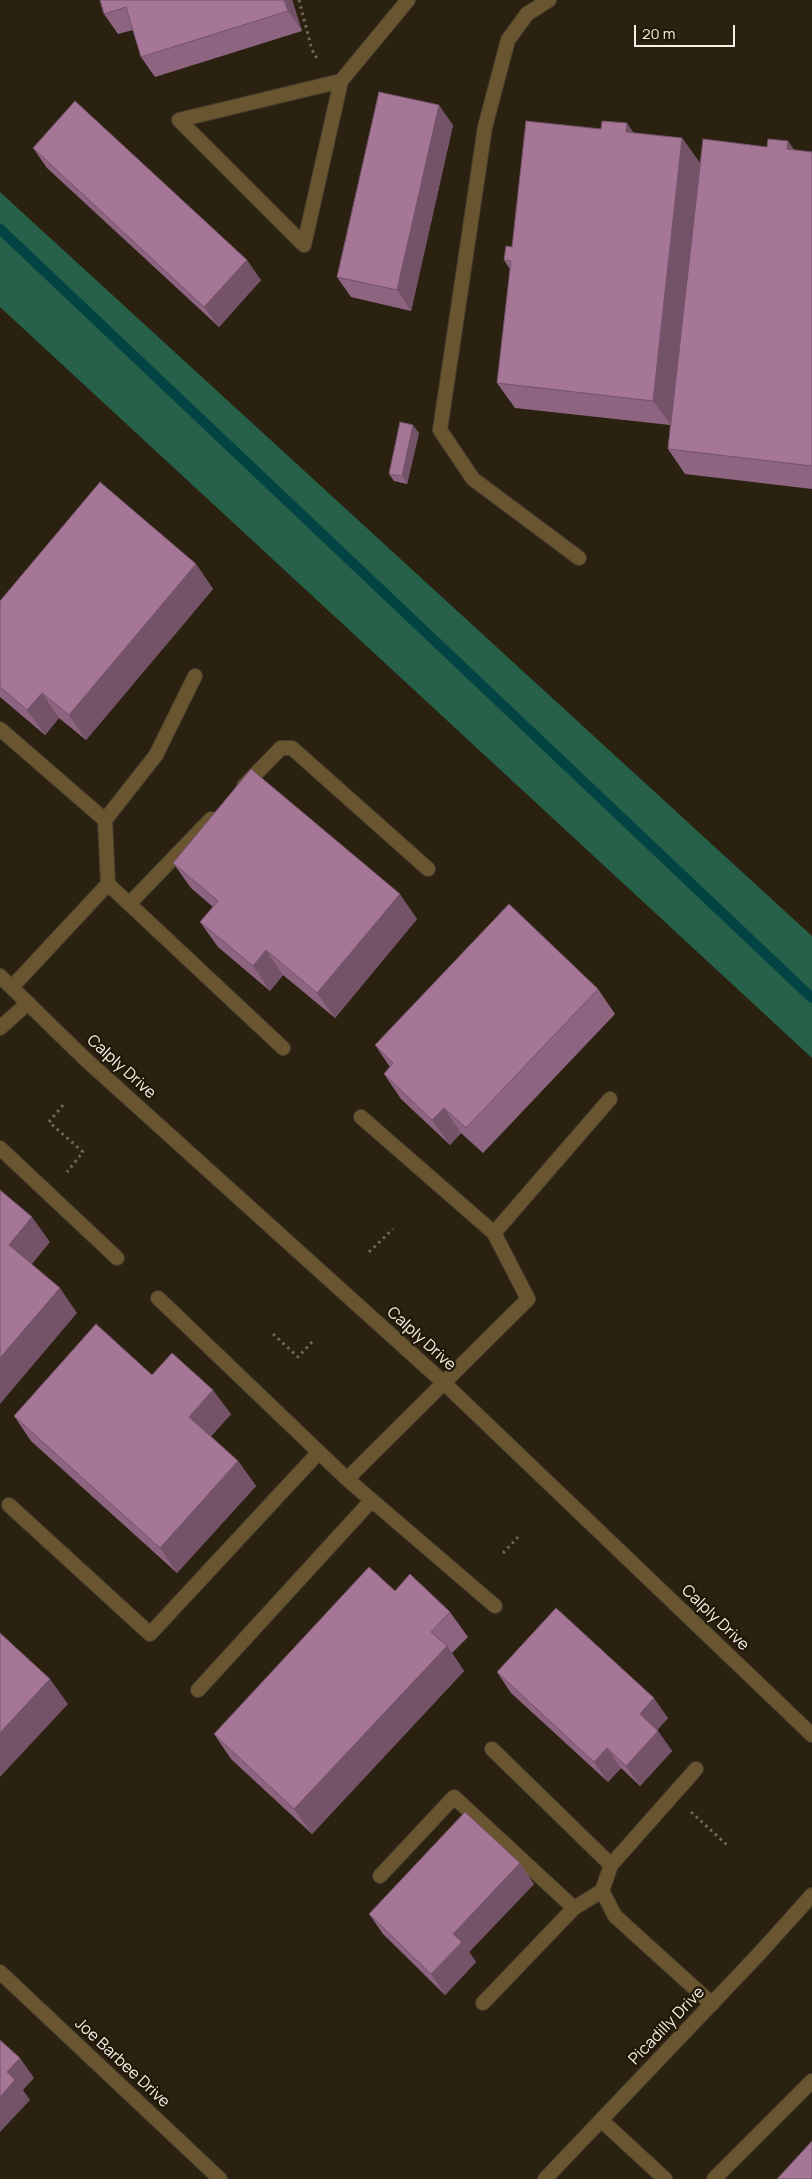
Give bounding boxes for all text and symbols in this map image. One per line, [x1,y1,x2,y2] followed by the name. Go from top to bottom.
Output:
[637,15,738,47] scale bar
[642,23,675,44] text: 20 m
[82,1031,160,1103] street label: Calply Drive
[382,1303,460,1375] street label: Calply Drive
[677,1581,753,1655] street label: Calply Drive
[625,1983,709,2069] street label: Picadilly Drive
[71,2014,173,2112] street label: Joe Barbee Drive

